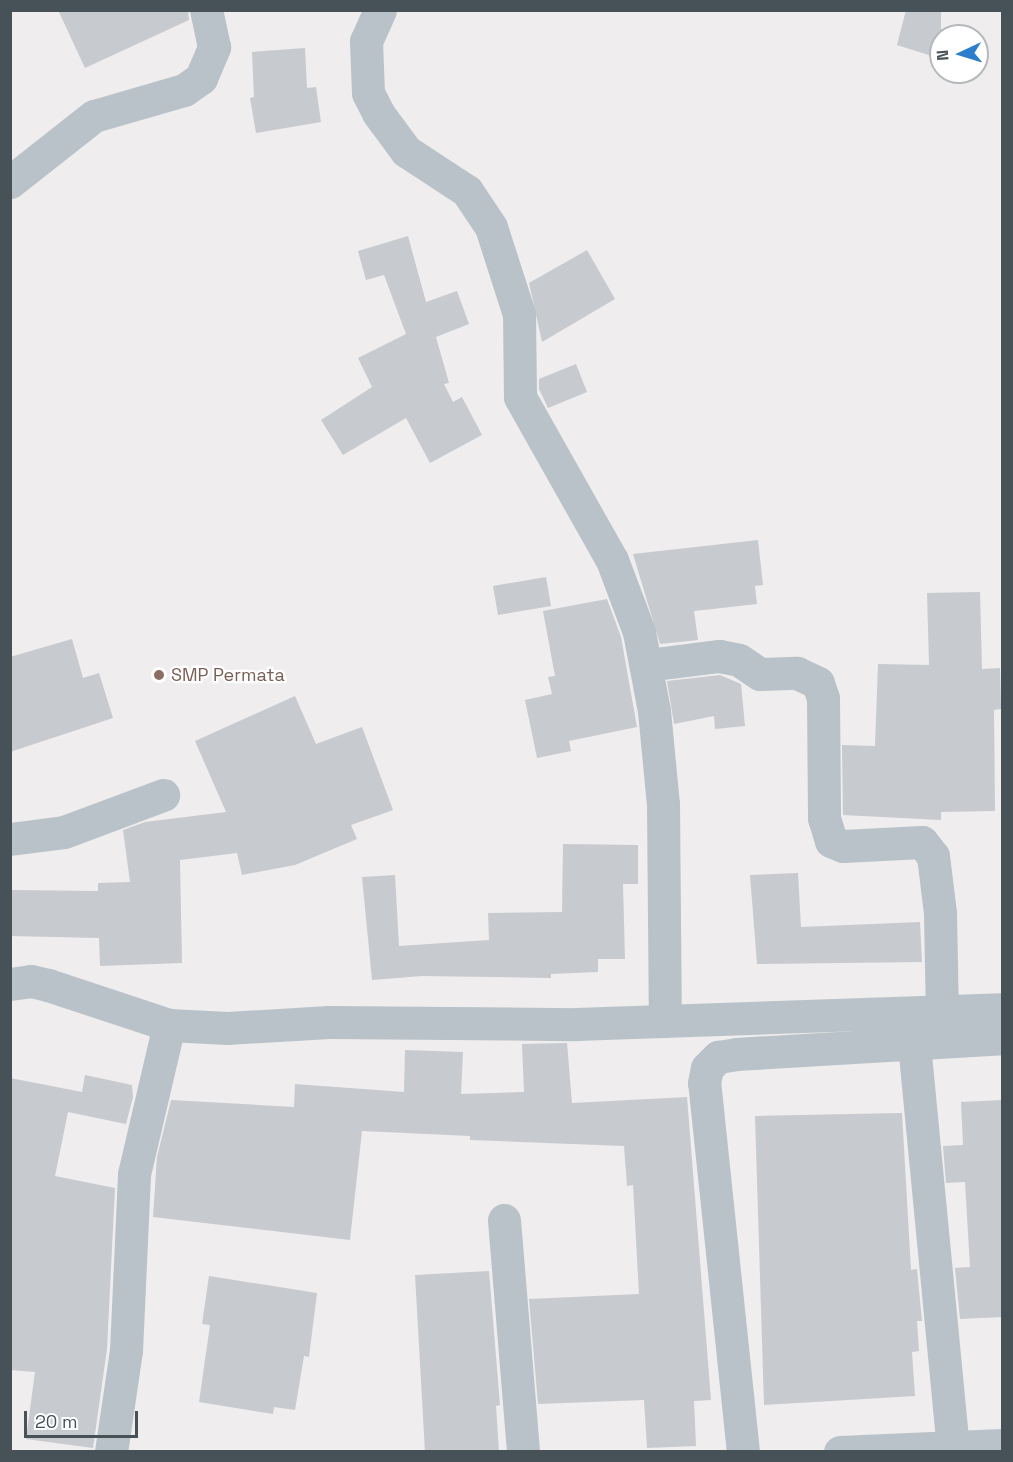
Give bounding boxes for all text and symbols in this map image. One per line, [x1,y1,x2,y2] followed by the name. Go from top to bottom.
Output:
[929,24,989,84] north arrow
[932,49,953,61] text: N
[171,664,285,686] place label: SMP Permata
[152,668,166,682] marker: SMP Permata
[27,1399,141,1437] scale bar
[35,1410,78,1433] text: 20 m

